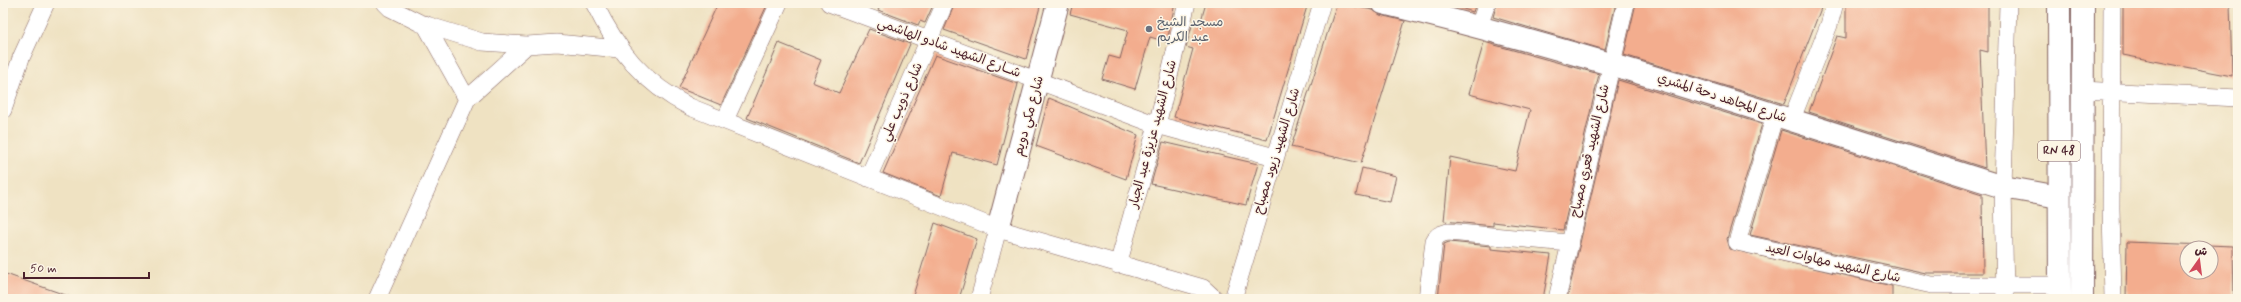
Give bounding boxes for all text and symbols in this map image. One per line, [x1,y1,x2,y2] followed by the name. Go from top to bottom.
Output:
[874,14,1023,84] street label: شــارع الشهيد شادو الهاشمي
[1157,14,1223,47] place label: مسجد الشيخ عبد الكريم
[1144,24,1154,34] marker: مسجد الشيخ عبد الكريم
[1125,58,1181,211] street label: شارع الشهيد عزيزة عبد الجبار
[877,60,929,145] street label: شارع ذويب علي
[1655,69,1789,127] street label: شارع المجاهد دحة المشري
[1010,74,1050,159] street label: شارع مكي دويم
[1566,83,1614,219] street label: شارع الشهيد قعري مصباح
[1250,86,1304,216] street label: شارع الشهيد زيود مصباح
[2038,141,2080,161] road number: RN 48
[1764,239,1902,287] street label: شارع الشهيد مهاوات العيد
[2179,240,2219,280] north arrow
[2194,243,2209,260] text: ش
[24,254,149,280] scale bar
[30,261,57,277] text: 50 m

